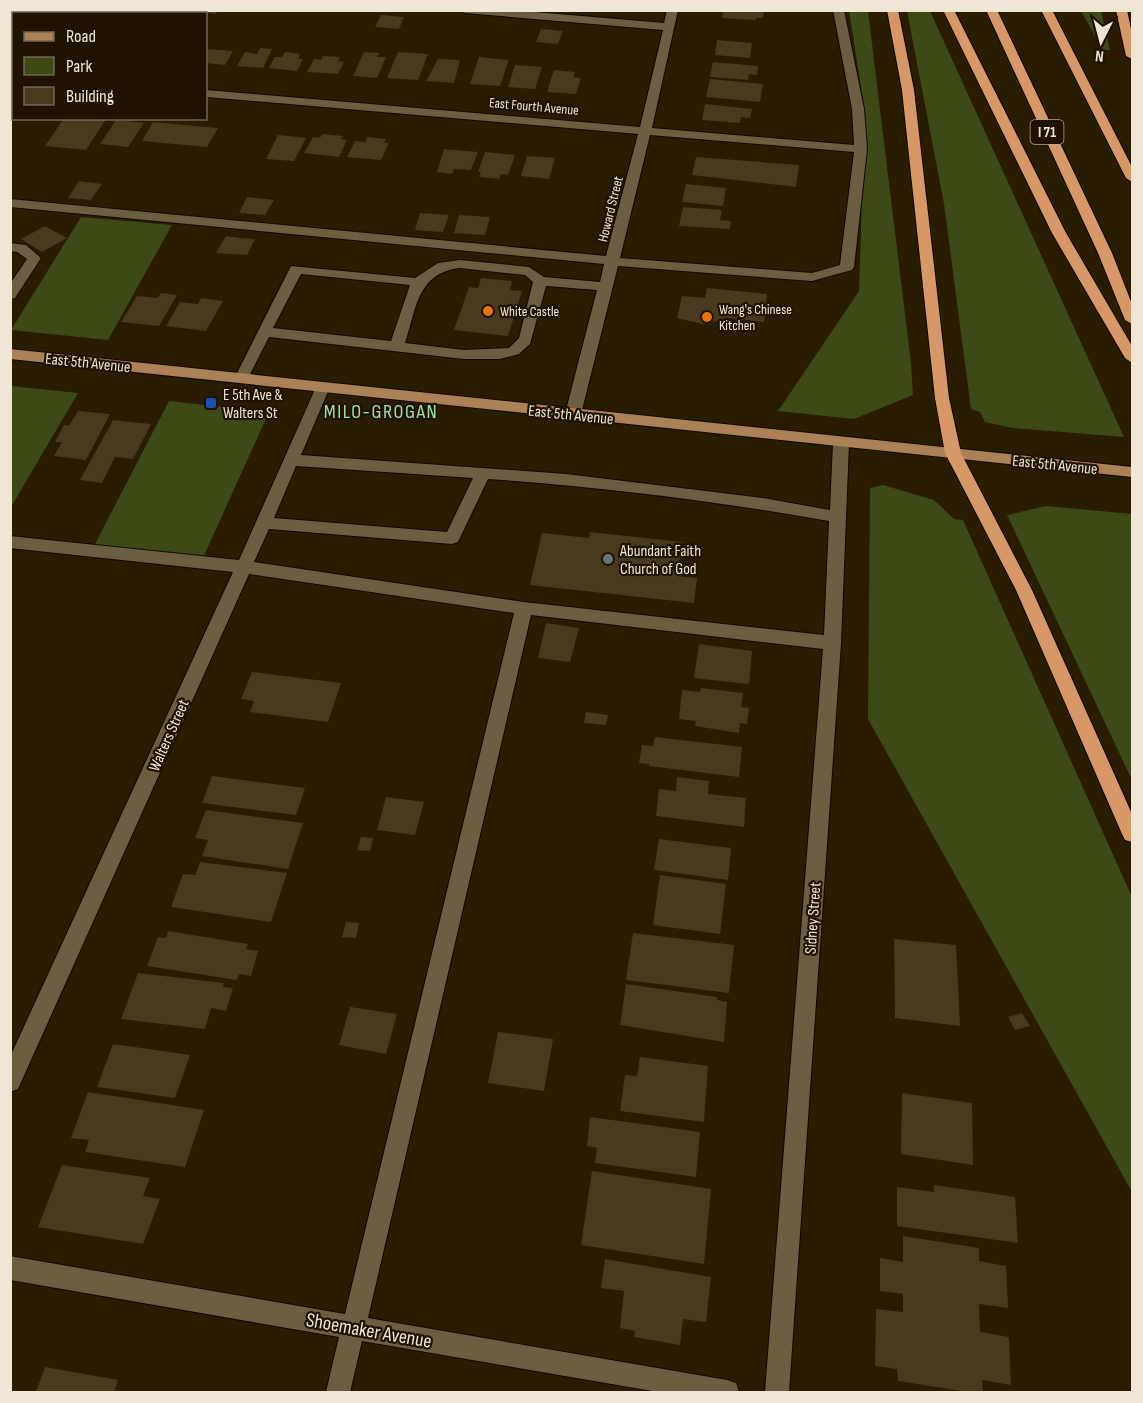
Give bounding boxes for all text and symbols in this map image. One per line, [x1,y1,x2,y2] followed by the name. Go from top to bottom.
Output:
[12,12,207,120] legend
[1071,12,1131,72] north arrow
[66,26,96,47] text: Road
[1094,46,1105,65] text: N
[66,56,92,77] text: Park
[66,86,114,107] text: Building
[488,94,580,119] street label: East Fourth Avenue
[1030,120,1064,144] road number: I 71
[594,174,627,244] street label: Howard Street
[719,301,792,334] place label: Wang's Chinese Kitchen
[500,303,559,320] place label: White Castle
[481,304,495,318] marker: White Castle
[700,310,714,324] marker: Wang's Chinese Kitchen
[44,350,131,377] street label: East 5th Avenue
[223,386,283,423] place label: E 5th Ave & Walters St
[204,396,218,410] marker: E 5th Ave & Walters St
[324,400,438,424] district label: MILO-GROGAN
[527,402,614,429] street label: East 5th Avenue
[1011,452,1098,479] street label: East 5th Avenue
[619,542,701,579] place label: Abundant Faith Church of God
[601,552,615,566] marker: Abundant Faith Church of God
[145,697,194,775] street label: Walters Street
[802,881,825,955] street label: Sidney Street
[304,1308,434,1354] street label: Shoemaker Avenue

